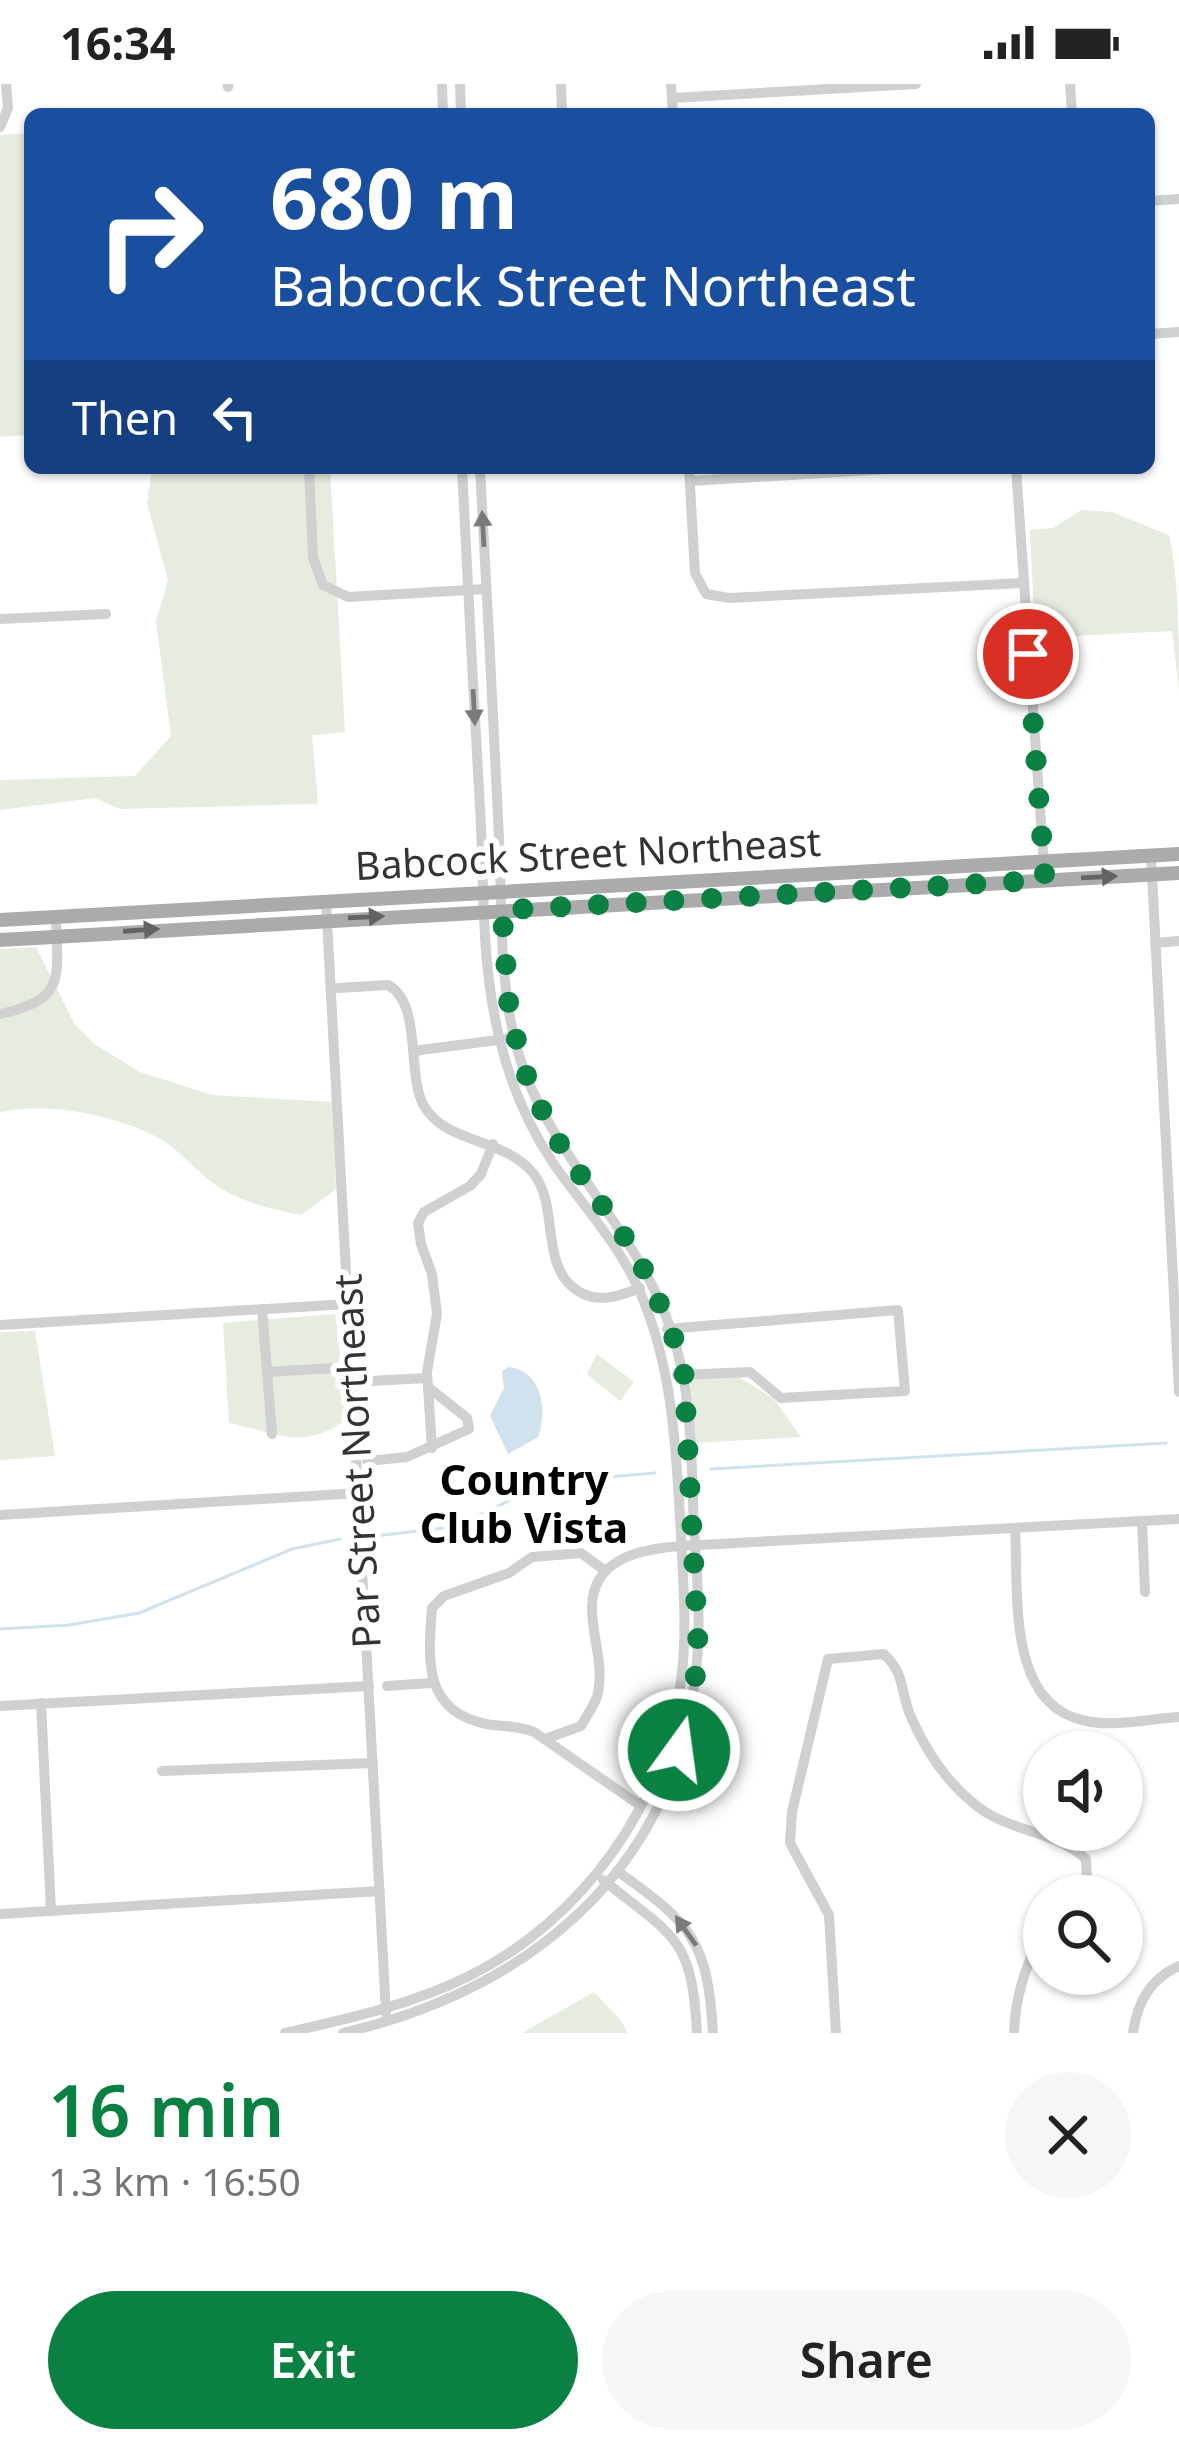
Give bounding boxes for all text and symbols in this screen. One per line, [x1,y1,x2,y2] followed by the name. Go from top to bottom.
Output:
[60,12,176,73] text: 16:34
[270,139,518,254] text: 680 m
[72,156,228,312] icon: right
[270,248,916,322] text: Babcock Street Northeast
[202,384,268,450] icon: left
[72,387,178,448] text: Then
[473,509,492,547] one-way arrow
[977,603,1079,705] pin
[995,621,1061,687] icon: arrive
[465,689,484,726] one-way arrow
[354,814,822,891] street label: Babcock Street Northeast
[1081,867,1119,886] one-way arrow
[348,907,386,926] one-way arrow
[123,921,160,940] one-way arrow
[319,1272,392,1650] street label: Par Street Northeast
[420,1450,628,1555] district label: Country Club Vista
[616,1687,742,1813] position arrow
[1023,1731,1143,1995] map controls
[1023,1731,1143,1851] button: sound
[1023,1875,1143,1995] button: search
[675,1915,698,1947] one-way arrow
[48,2060,285,2158] text: 16 min
[1005,2072,1131,2198] button: close
[48,2154,301,2207] text: 1.3 km · 16:50
[48,2291,578,2429] button: Exit
[602,2291,1131,2429] button: Share

